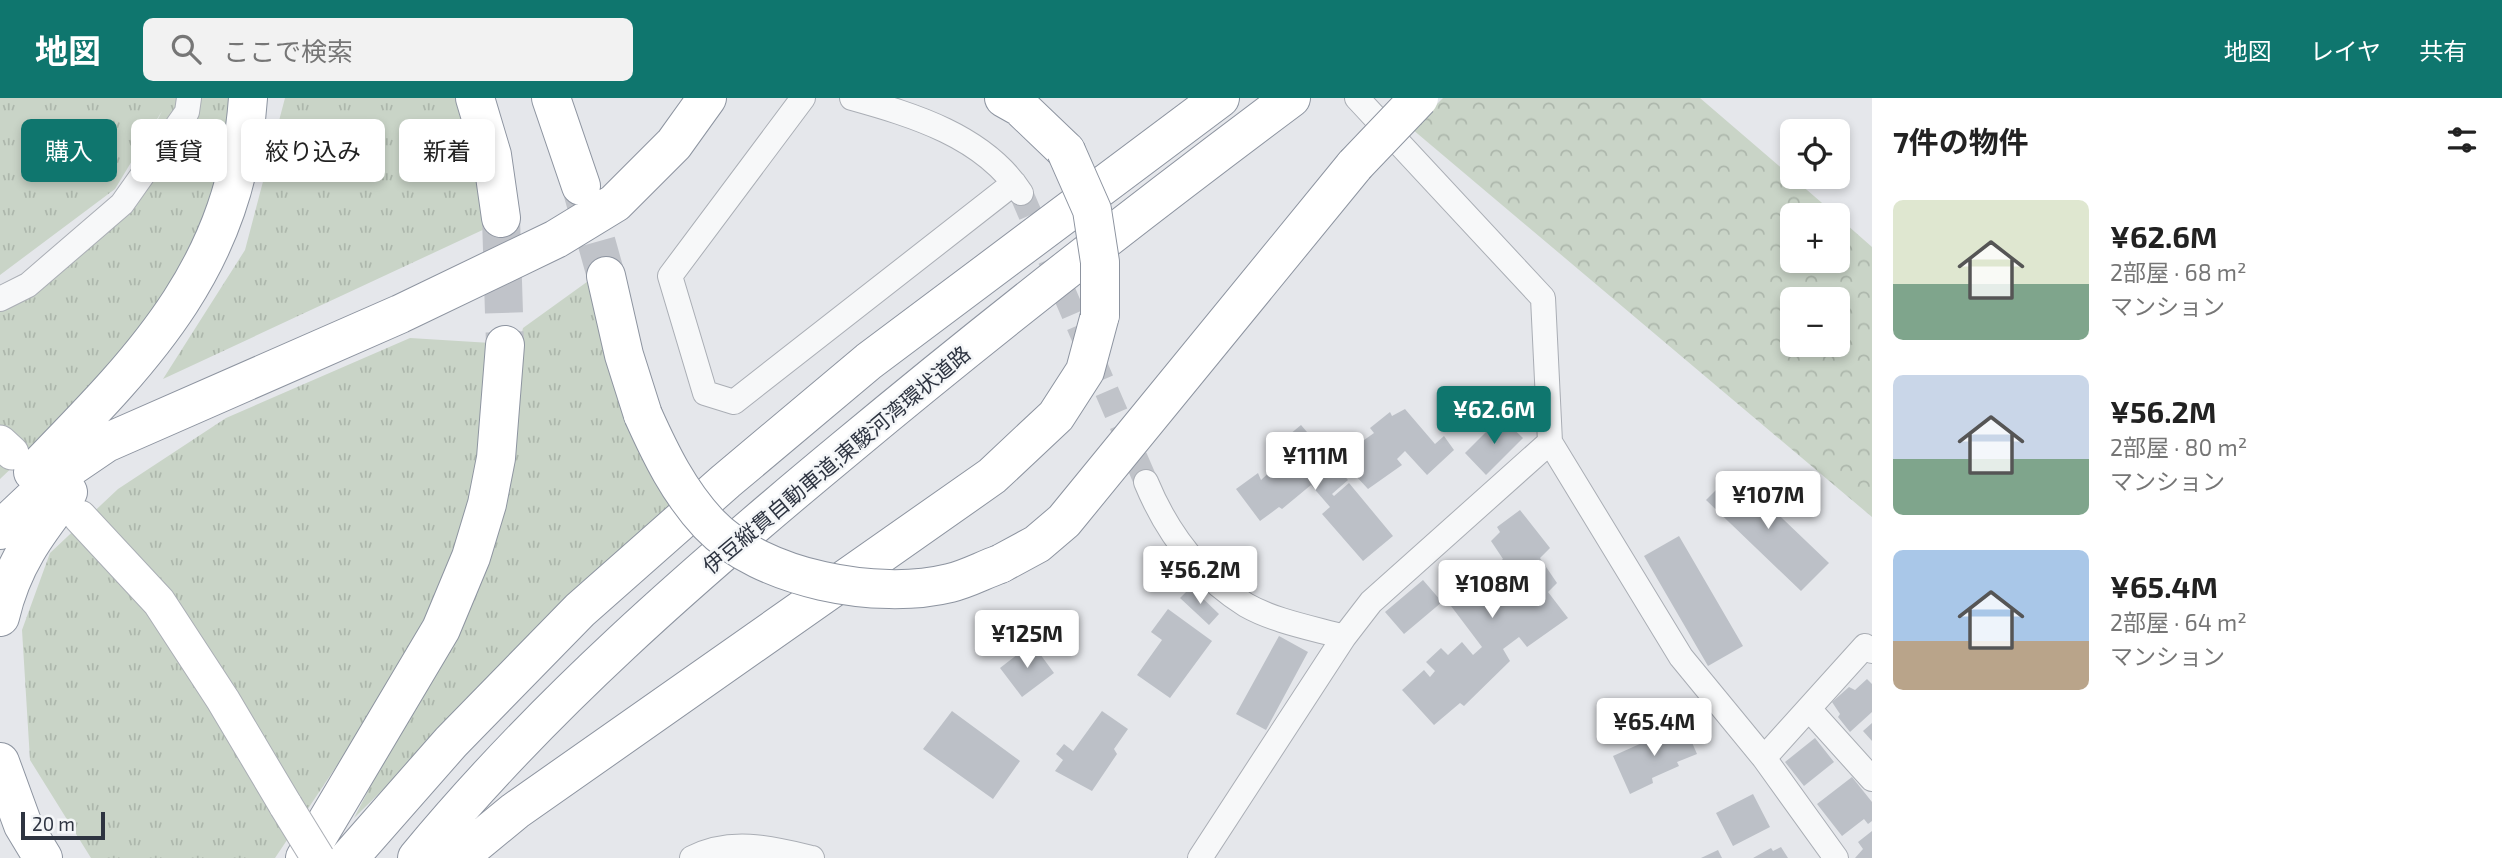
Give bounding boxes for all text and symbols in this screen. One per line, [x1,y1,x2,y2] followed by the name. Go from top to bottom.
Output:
[143,18,633,81] search box
[35,30,101,70] text: 地図
[167,30,205,68] icon: search
[223,35,353,66] text: ここで検索
[2224,36,2272,65] text: 地図
[2310,36,2381,65] text: レイヤ
[2419,36,2467,65] text: 共有
[21,119,117,182] chip: 購入
[131,119,227,182] chip: 賃貸
[241,119,385,182] chip: 絞り込み
[399,119,495,182] chip: 新着
[1780,119,1850,357] map controls
[1780,119,1850,189] button: locate
[2443,121,2481,159] icon: filters
[1893,123,2029,159] text: 7件の物件
[1780,203,1850,273] button: +
[2110,218,2218,254] text: ¥62.6M
[1949,228,2033,312] icon: home
[2110,258,2247,286] text: 2部屋 · 68 m²
[1780,287,1850,357] button: −
[2110,292,2225,320] text: マンション
[697,340,975,578] street label: 伊豆縦貫自動車道;東駿河湾環状道路
[1437,386,1551,446] pin: ¥62.6M
[2110,393,2216,429] text: ¥56.2M
[1453,395,1535,423] text: ¥62.6M
[1949,403,2033,487] icon: home
[1266,432,1364,492] pin: ¥111M
[2110,433,2247,461] text: 2部屋 · 80 m²
[1282,441,1348,469] text: ¥111M
[2110,467,2225,495] text: マンション
[1719,472,1817,531] pin: ¥107M
[1732,480,1804,508] text: ¥107M
[1143,546,1257,606] pin: ¥56.2M
[1159,555,1241,583] text: ¥56.2M
[1443,560,1541,620] pin: ¥108M
[2110,568,2218,604] text: ¥65.4M
[1454,569,1530,597] text: ¥108M
[1949,578,2033,662] icon: home
[2110,608,2247,636] text: 2部屋 · 64 m²
[978,610,1076,670] pin: ¥125M
[991,619,1063,647] text: ¥125M
[2110,642,2225,670] text: マンション
[1597,698,1711,758] pin: ¥65.4M
[1613,707,1695,735] text: ¥65.4M
[21,809,105,841] scale bar
[32,812,75,835] text: 20 m

